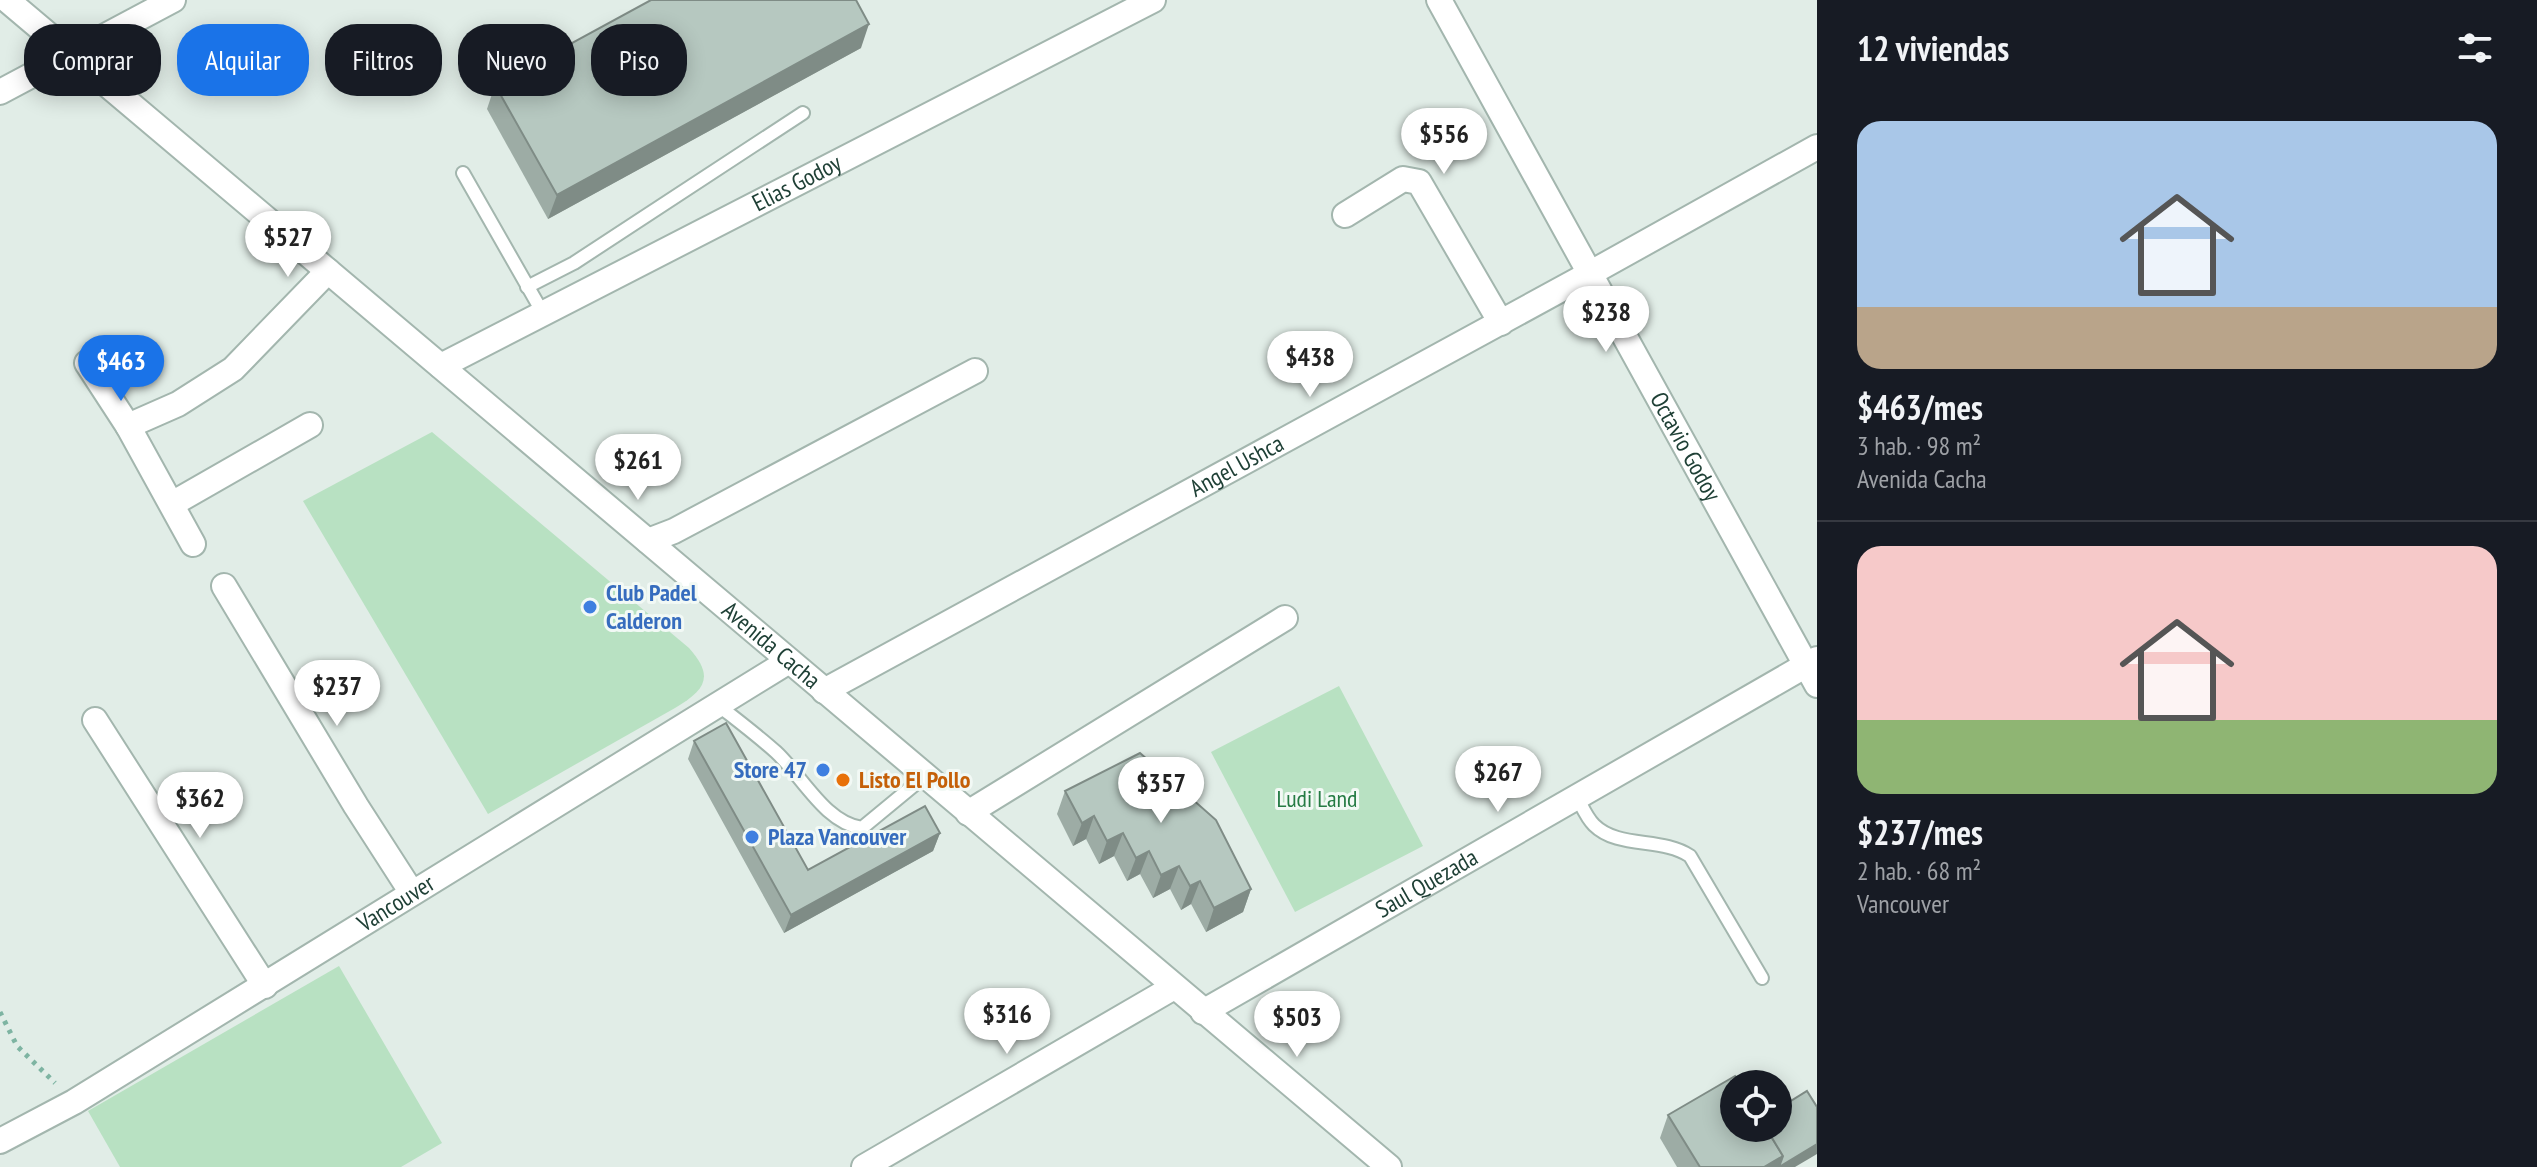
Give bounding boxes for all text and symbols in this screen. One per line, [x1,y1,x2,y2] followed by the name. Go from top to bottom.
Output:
[24,24,161,96] chip: Comprar
[177,24,309,96] chip: Alquilar
[325,24,442,96] chip: Filtros
[458,24,575,96] chip: Nuevo
[591,24,687,96] chip: Piso
[1857,26,2009,70] text: 12 viviendas
[2453,26,2497,70] icon: filters
[1397,108,1491,176] pin: $556
[1419,117,1469,150] text: $556
[747,147,846,218] street label: Elias Godoy
[2105,173,2249,317] icon: home
[241,211,335,279] pin: $527
[263,220,313,253] text: $527
[1559,286,1653,354] pin: $238
[1581,295,1631,328] text: $238
[1263,331,1357,399] pin: $438
[74,335,168,403] pin: $463
[1285,340,1335,373] text: $438
[96,344,146,377] text: $463
[1857,385,1983,429] text: $463/mes
[1643,386,1728,506] street label: Octavio Godoy
[1184,428,1289,504] street label: Angel Ushca
[1857,429,1981,462] text: 3 hab. · 98 m²
[591,434,685,502] pin: $261
[613,443,663,476] text: $261
[1857,462,1987,495] text: Avenida Cacha
[606,577,697,636] place label: Club Padel Calderon
[716,594,827,695] street label: Avenida Cacha
[581,598,599,616] marker: Club Padel Calderon
[2105,598,2249,742] icon: home
[290,660,384,728] pin: $237
[312,669,362,702] text: $237
[1451,746,1545,814] pin: $267
[734,754,807,785] place label: Store 47
[1473,755,1523,788] text: $267
[1114,757,1208,825] pin: $357
[814,761,832,779] marker: Store 47
[859,764,971,795] place label: Listo El Pollo
[1136,766,1186,799] text: $357
[834,771,852,789] marker: Listo El Pollo
[153,772,247,840] pin: $362
[175,781,225,814] text: $362
[1277,783,1357,814] park label: Ludi Land
[1857,810,1983,854] text: $237/mes
[768,821,907,852] place label: Plaza Vancouver
[743,828,761,846] marker: Plaza Vancouver
[1370,841,1483,924] street label: Saul Quezada
[1857,854,1981,887] text: 2 hab. · 68 m²
[351,867,440,939] street label: Vancouver
[1857,887,1949,920] text: Vancouver
[960,988,1054,1056] pin: $316
[1250,991,1344,1059] pin: $503
[982,997,1032,1030] text: $316
[1272,1000,1322,1033] text: $503
[1720,1070,1792,1142] map controls
[1720,1070,1792,1142] button: locate

